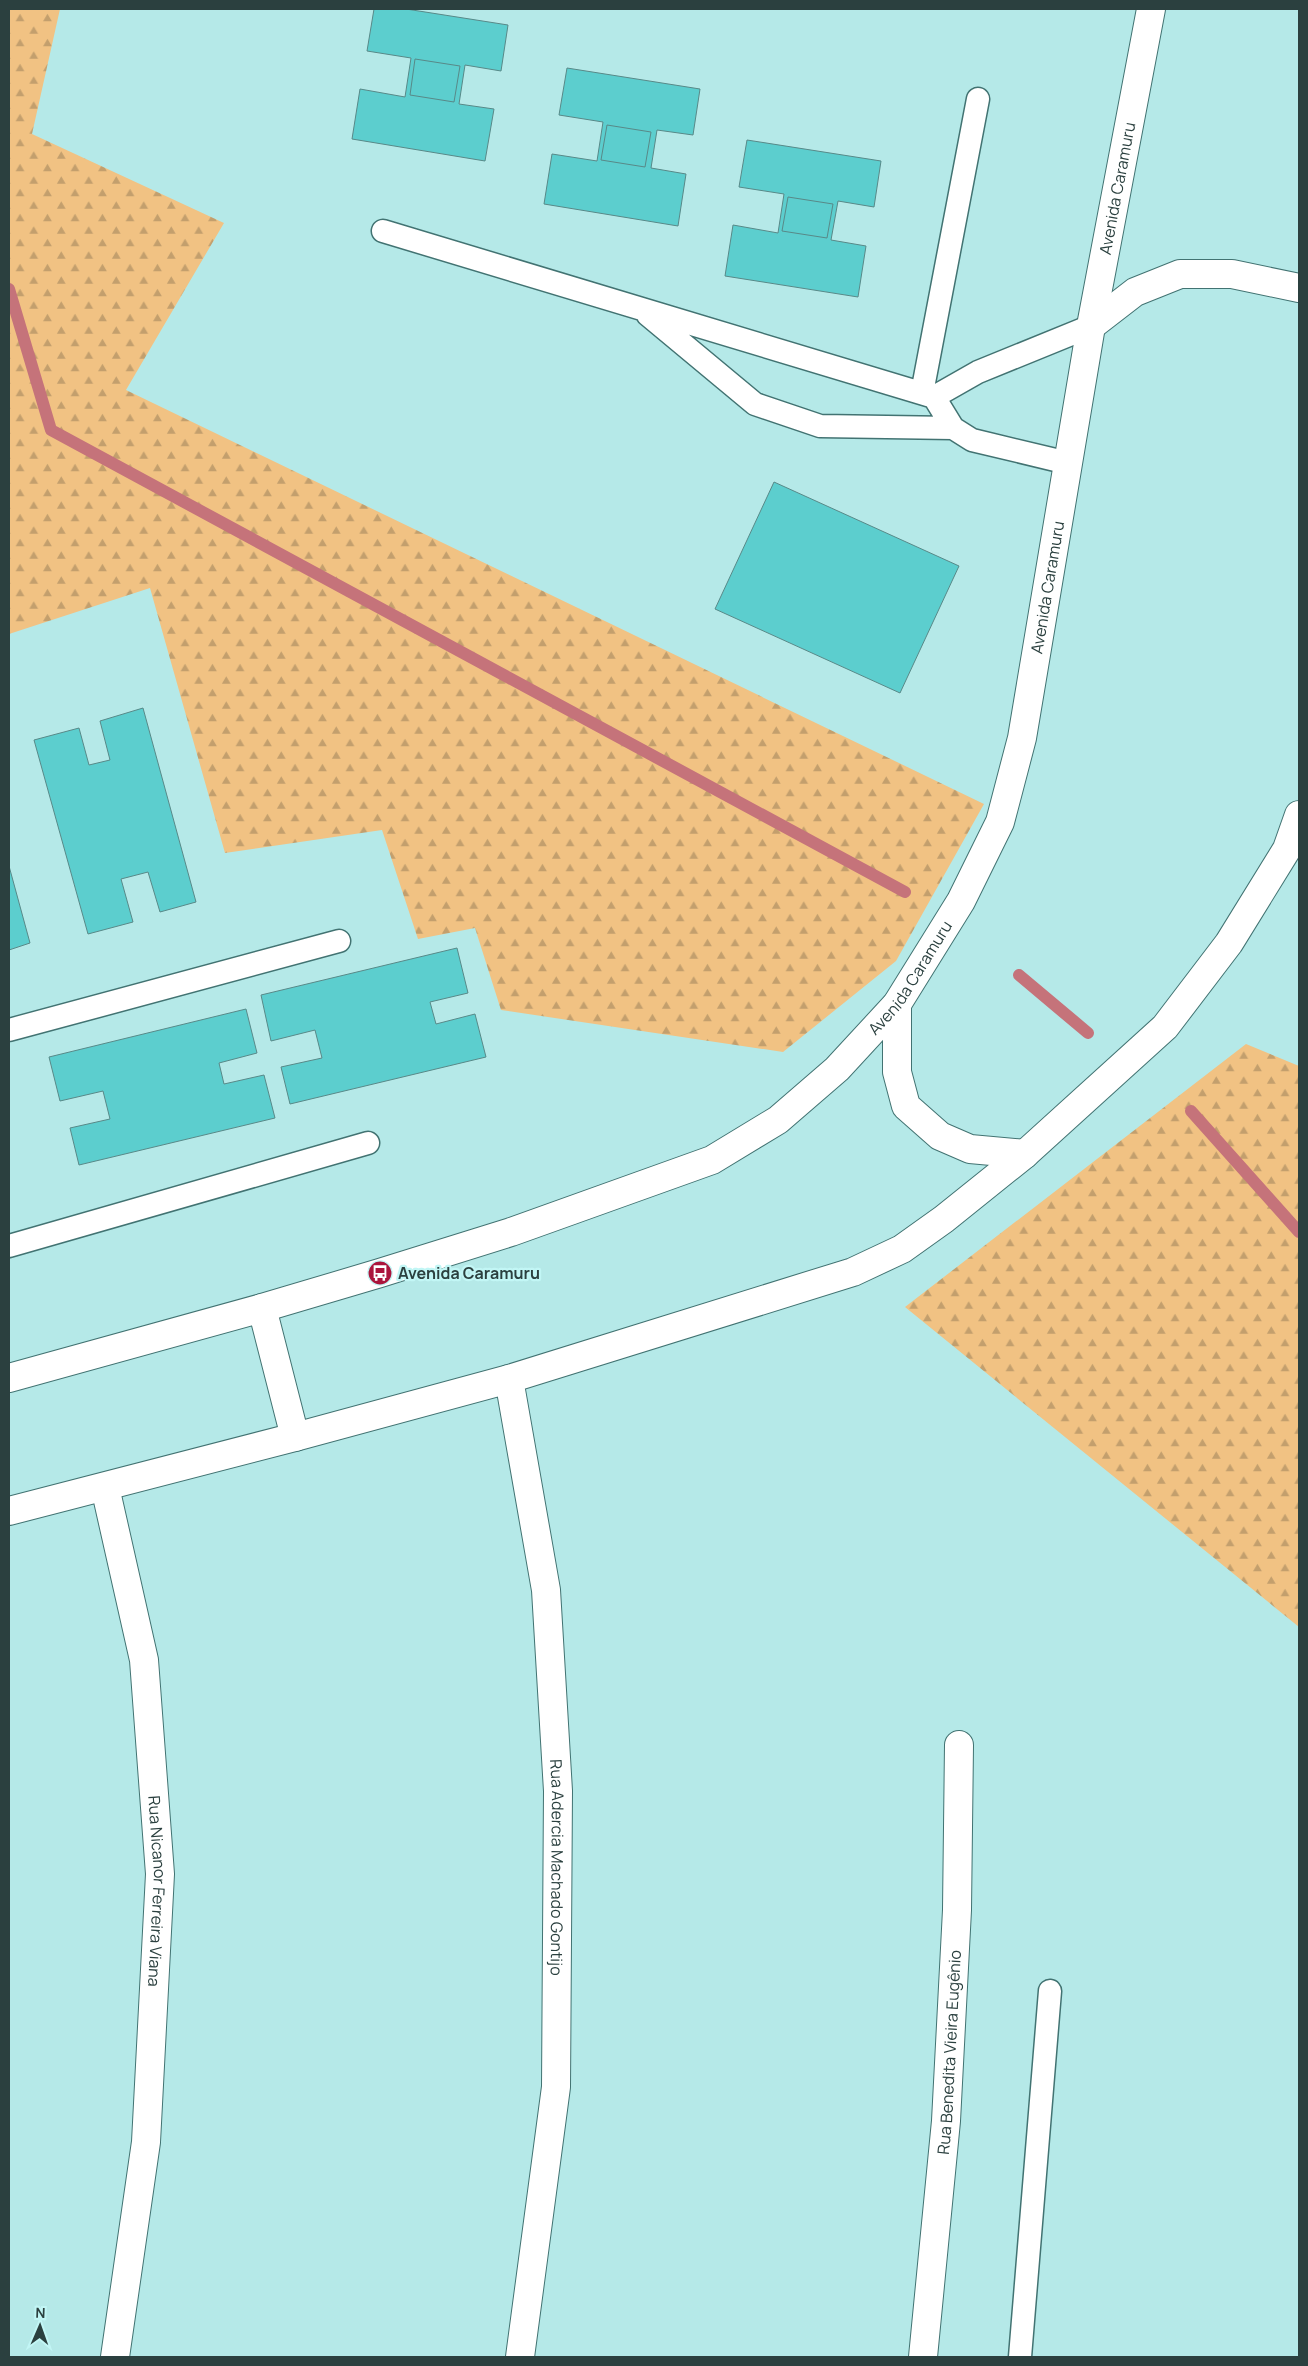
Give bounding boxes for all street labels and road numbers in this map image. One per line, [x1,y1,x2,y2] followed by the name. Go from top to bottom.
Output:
[1094,120,1140,256] street label: Avenida Caramuru
[1025,519,1069,655] street label: Avenida Caramuru
[863,916,957,1040] street label: Avenida Caramuru
[545,1759,569,1976] street label: Rua Adercia Machado Gontijo
[143,1795,171,1987] street label: Rua Nicanor Ferreira Viana
[932,1949,966,2155] street label: Rua Benedita Vieira Eugênio

